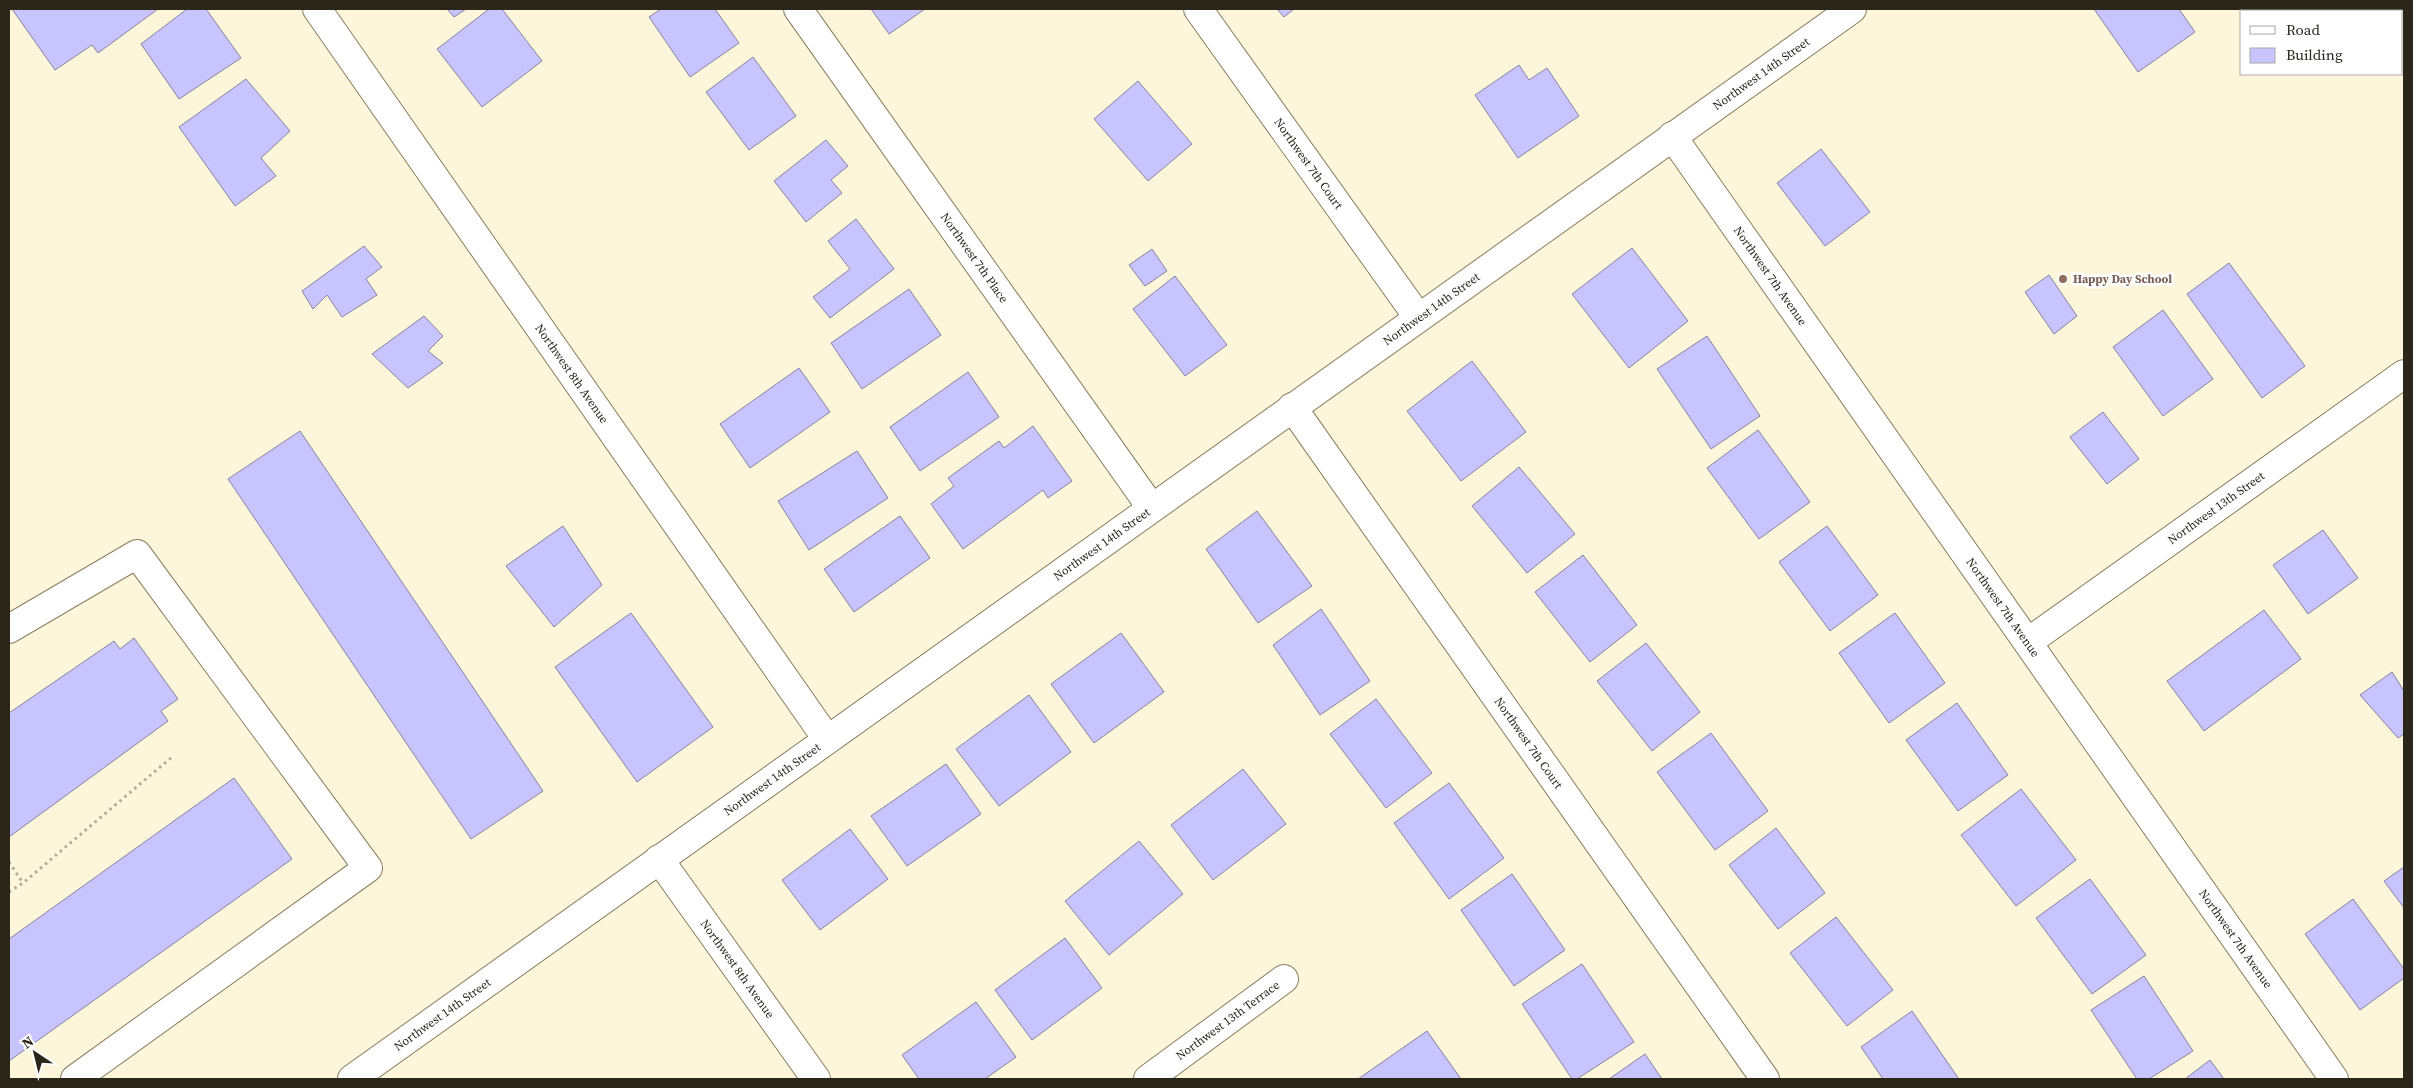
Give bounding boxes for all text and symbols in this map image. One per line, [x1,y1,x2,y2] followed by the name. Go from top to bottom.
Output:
[2240,10,2403,75] legend
[2286,19,2320,40] text: Road
[1710,34,1813,114] street label: Northwest 14th Street
[2286,44,2343,65] text: Building
[1270,115,1347,212] street label: Northwest 7th Court
[937,210,1012,306] street label: Northwest 7th Place
[1730,223,1811,329] street label: Northwest 7th Avenue
[1380,269,1483,349] street label: Northwest 14th Street
[2073,271,2172,287] place label: Happy Day School
[2057,273,2069,285] marker: Happy Day School
[532,321,612,427] street label: Northwest 8th Avenue
[2164,468,2268,548] street label: Northwest 13th Street
[1050,504,1153,584] street label: Northwest 14th Street
[1963,555,2043,660] street label: Northwest 7th Avenue
[1491,694,1566,792] street label: Northwest 7th Court
[720,739,824,819] street label: Northwest 14th Street
[2195,886,2276,992] street label: Northwest 7th Avenue
[697,916,778,1021] street label: Northwest 8th Avenue
[391,974,494,1055] street label: Northwest 14th Street
[1173,977,1283,1064] street label: Northwest 13th Terrace
[10,1028,60,1078] north arrow
[18,1031,37,1053] text: N

